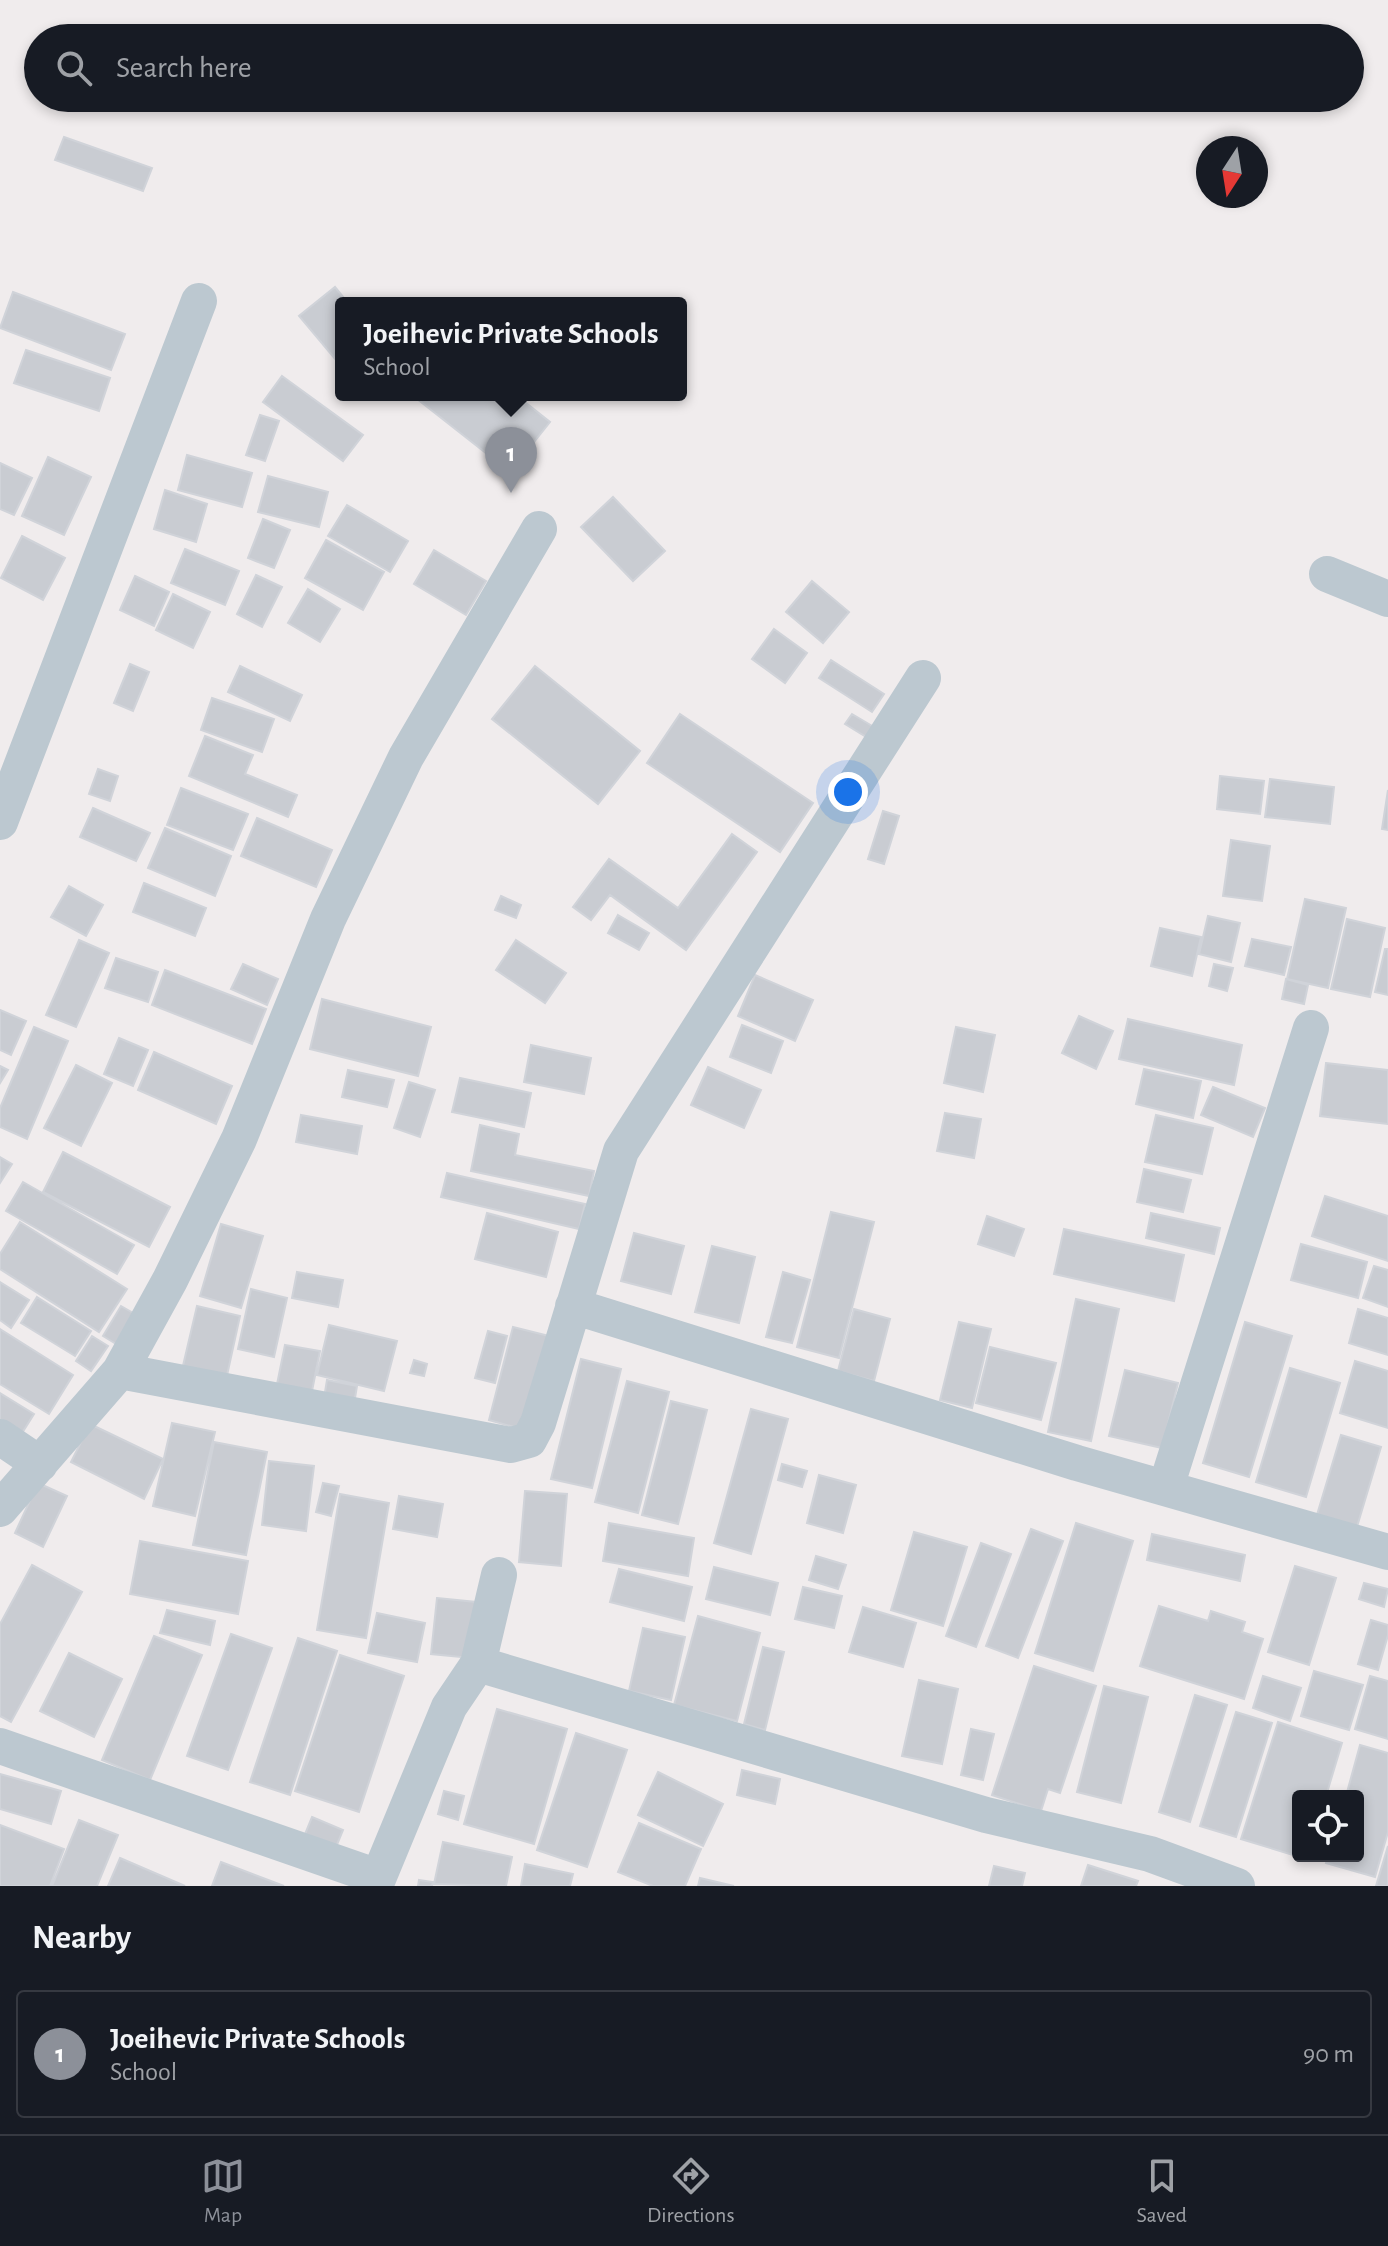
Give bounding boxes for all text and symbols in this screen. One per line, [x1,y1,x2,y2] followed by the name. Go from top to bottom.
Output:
[24,24,1364,112] search box
[52,46,96,90] icon: search
[116,53,252,83] text: Search here
[1196,136,1268,208] north arrow
[335,297,687,401] popup
[363,319,659,349] text: Joeihevic Private Schools
[363,354,431,380] text: School
[485,427,537,493] pin: 1
[828,772,868,812] your location
[1292,1790,1364,1862] map controls
[1292,1790,1364,1862] button: locate
[32,1921,131,1955] text: Nearby
[110,2024,405,2054] text: Joeihevic Private Schools
[55,2041,65,2067] text: 1
[1303,2041,1354,2067] text: 90 m
[110,2059,177,2085] text: School
[201,2154,245,2228] tab: Map
[647,2154,735,2228] tab: Directions
[1137,2154,1187,2228] tab: Saved

